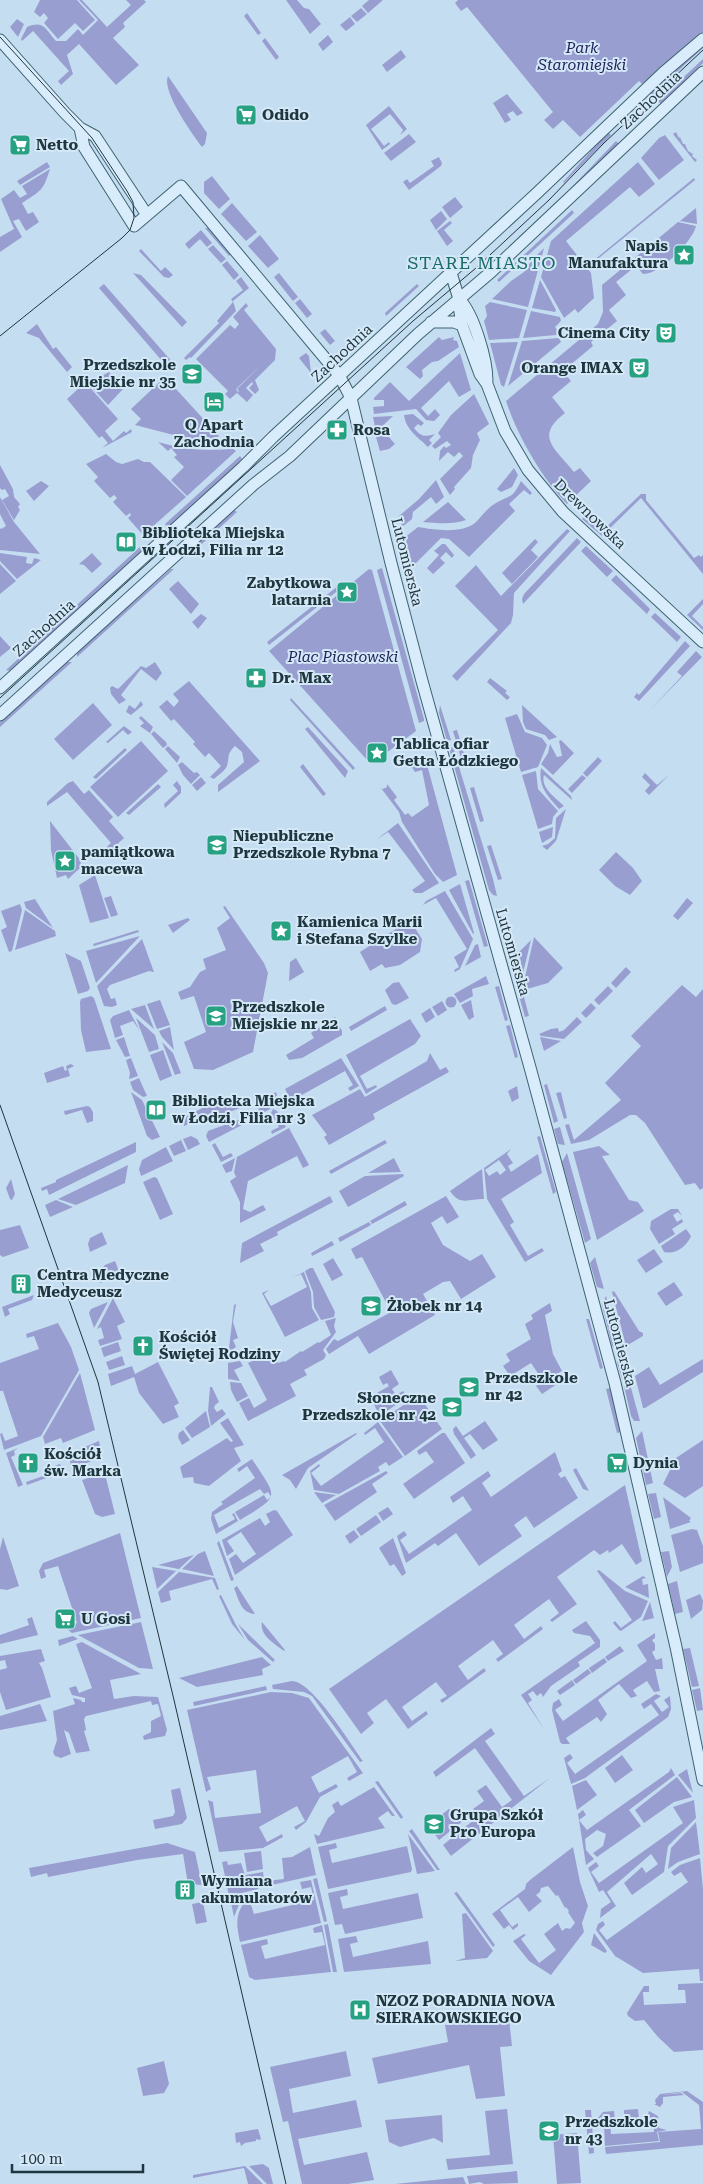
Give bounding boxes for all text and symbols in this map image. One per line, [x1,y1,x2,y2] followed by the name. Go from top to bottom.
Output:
[537,39,626,74] park label: Park Staromiejski
[617,67,685,133] street label: Zachodnia
[234,103,258,127] supermarket icon: Odido
[262,106,309,124] place label: Odido
[8,133,32,157] supermarket icon: Netto
[36,136,78,154] place label: Netto
[568,237,668,272] place label: Napis Manufaktura
[672,243,696,267] place icon: Napis Manufaktura
[407,252,557,273] district label: STARE MIASTO
[308,320,376,386] street label: Zachodnia
[654,321,678,345] theatre icon: Cinema City
[558,324,650,342] place label: Cinema City
[70,356,176,391] place label: Przedszkole Miejskie nr 35
[627,356,651,380] theatre icon: Orange IMAX
[521,359,623,377] place label: Orange IMAX
[180,362,204,386] school or university icon: Przedszkole Miejskie nr 35
[202,390,226,414] hotel icon: Q Apart Zachodnia
[174,416,255,451] place label: Q Apart Zachodnia
[325,418,349,442] pharmacy icon: Rosa
[353,421,390,439] place label: Rosa
[550,475,630,553] street label: Drewnowska
[387,516,427,608] street label: Lutomierska
[142,524,285,559] place label: Biblioteka Miejska w Łodzi, Filia nr 12
[114,530,138,554] library icon: Biblioteka Miejska w Łodzi, Filia nr 12
[247,574,331,609] place label: Zabytkowa latarnia
[335,580,359,604] place icon: Zabytkowa latarnia
[9,596,79,660] street label: Zachodnia
[287,648,399,666] park label: Plac Piastowski
[244,666,268,690] pharmacy icon: Dr. Max
[272,669,331,687] place label: Dr. Max
[393,735,519,770] place label: Tablica ofiar Getta Łódzkiego
[365,741,389,765] place icon: Tablica ofiar Getta Łódzkiego
[233,827,391,862] place label: Niepubliczne Przedszkole Rybna 7
[205,833,229,857] school or university icon: Niepubliczne Przedszkole Rybna 7
[81,843,175,878] place label: pamiątkowa macewa
[53,849,77,873] place icon: pamiątkowa macewa
[492,906,534,998] street label: Lutomierska
[297,913,422,948] place label: Kamienica Marii i Stefana Szylke
[269,919,293,943] place icon: Kamienica Marii i Stefana Szylke
[232,998,338,1033] place label: Przedszkole Miejskie nr 22
[204,1004,228,1028] school or university icon: Przedszkole Miejskie nr 22
[172,1092,315,1127] place label: Biblioteka Miejska w Łodzi, Filia nr 3
[144,1098,168,1122] library icon: Biblioteka Miejska w Łodzi, Filia nr 3
[37,1266,169,1301] place label: Centra Medyczne Medyceusz
[9,1272,33,1296] building icon: Centra Medyczne Medyceusz
[359,1294,383,1318] school or university icon: Żłobek nr 14
[387,1297,483,1315] place label: Żłobek nr 14
[600,1297,640,1389] street label: Lutomierska
[159,1328,281,1363] place label: Kościół Świętej Rodziny
[131,1334,155,1358] church icon: Kościół Świętej Rodziny
[485,1369,578,1404] place label: Przedszkole nr 42
[457,1375,481,1399] school or university icon: Przedszkole nr 42
[302,1389,436,1424] place label: Słoneczne Przedszkole nr 42
[440,1395,464,1419] school or university icon: Słoneczne Przedszkole nr 42
[44,1445,121,1480] place label: Kościół św. Marka
[16,1451,40,1475] church icon: Kościół św. Marka
[605,1451,629,1475] supermarket icon: Dynia
[633,1454,678,1472] place label: Dynia
[53,1607,77,1631] supermarket icon: U Gosi
[81,1610,131,1628] place label: U Gosi
[450,1806,544,1841] place label: Grupa Szkół Pro Europa
[422,1812,446,1836] school or university icon: Grupa Szkół Pro Europa
[201,1872,312,1907] place label: Wymiana akumulatorów
[173,1878,197,1902] building icon: Wymiana akumulatorów
[376,1992,555,2027] place label: NZOZ PORADNIA NOVA SIERAKOWSKIEGO
[348,1998,372,2022] hospital icon: NZOZ PORADNIA NOVA SIERAKOWSKIEGO
[565,2113,658,2148] place label: Przedszkole nr 43
[537,2119,561,2143] school or university icon: Przedszkole nr 43
[12,2142,144,2174] scale bar
[20,2150,63,2168] text: 100 m

